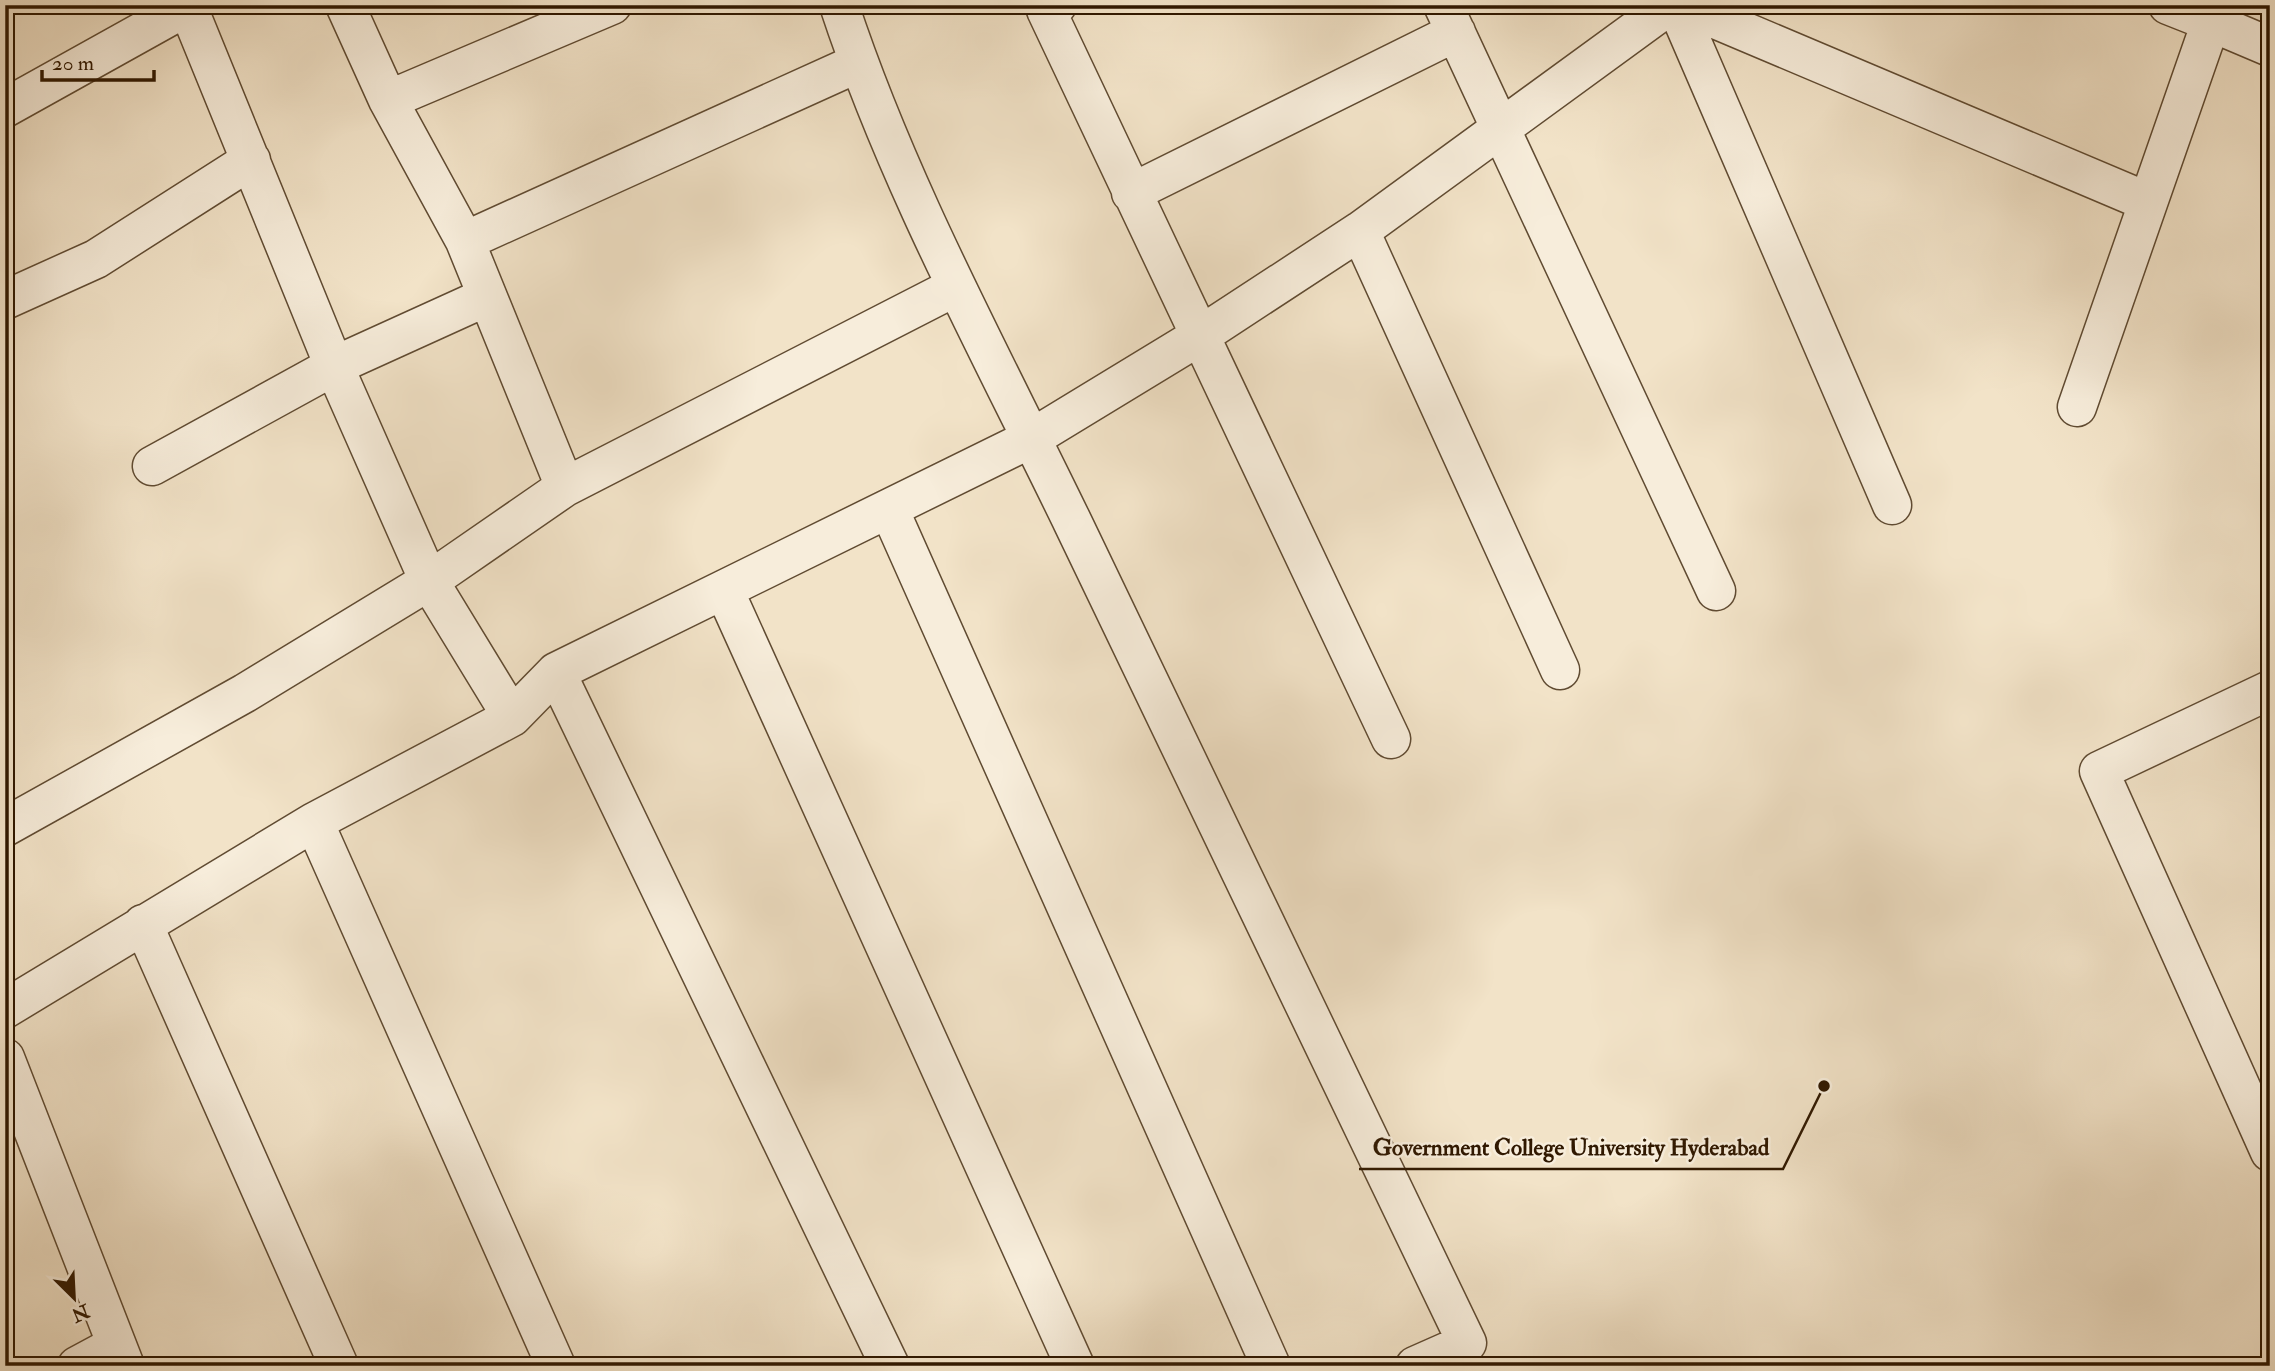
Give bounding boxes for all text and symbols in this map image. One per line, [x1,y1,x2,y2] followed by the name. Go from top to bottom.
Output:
[42,38,154,82] scale bar
[52,50,94,77] text: 20 m
[1359,1125,1783,1169] callout: Government College University Hyderabad
[1373,1133,1770,1163] text: Government College University Hyderabad
[38,1262,108,1332] north arrow
[67,1298,94,1327] text: N

